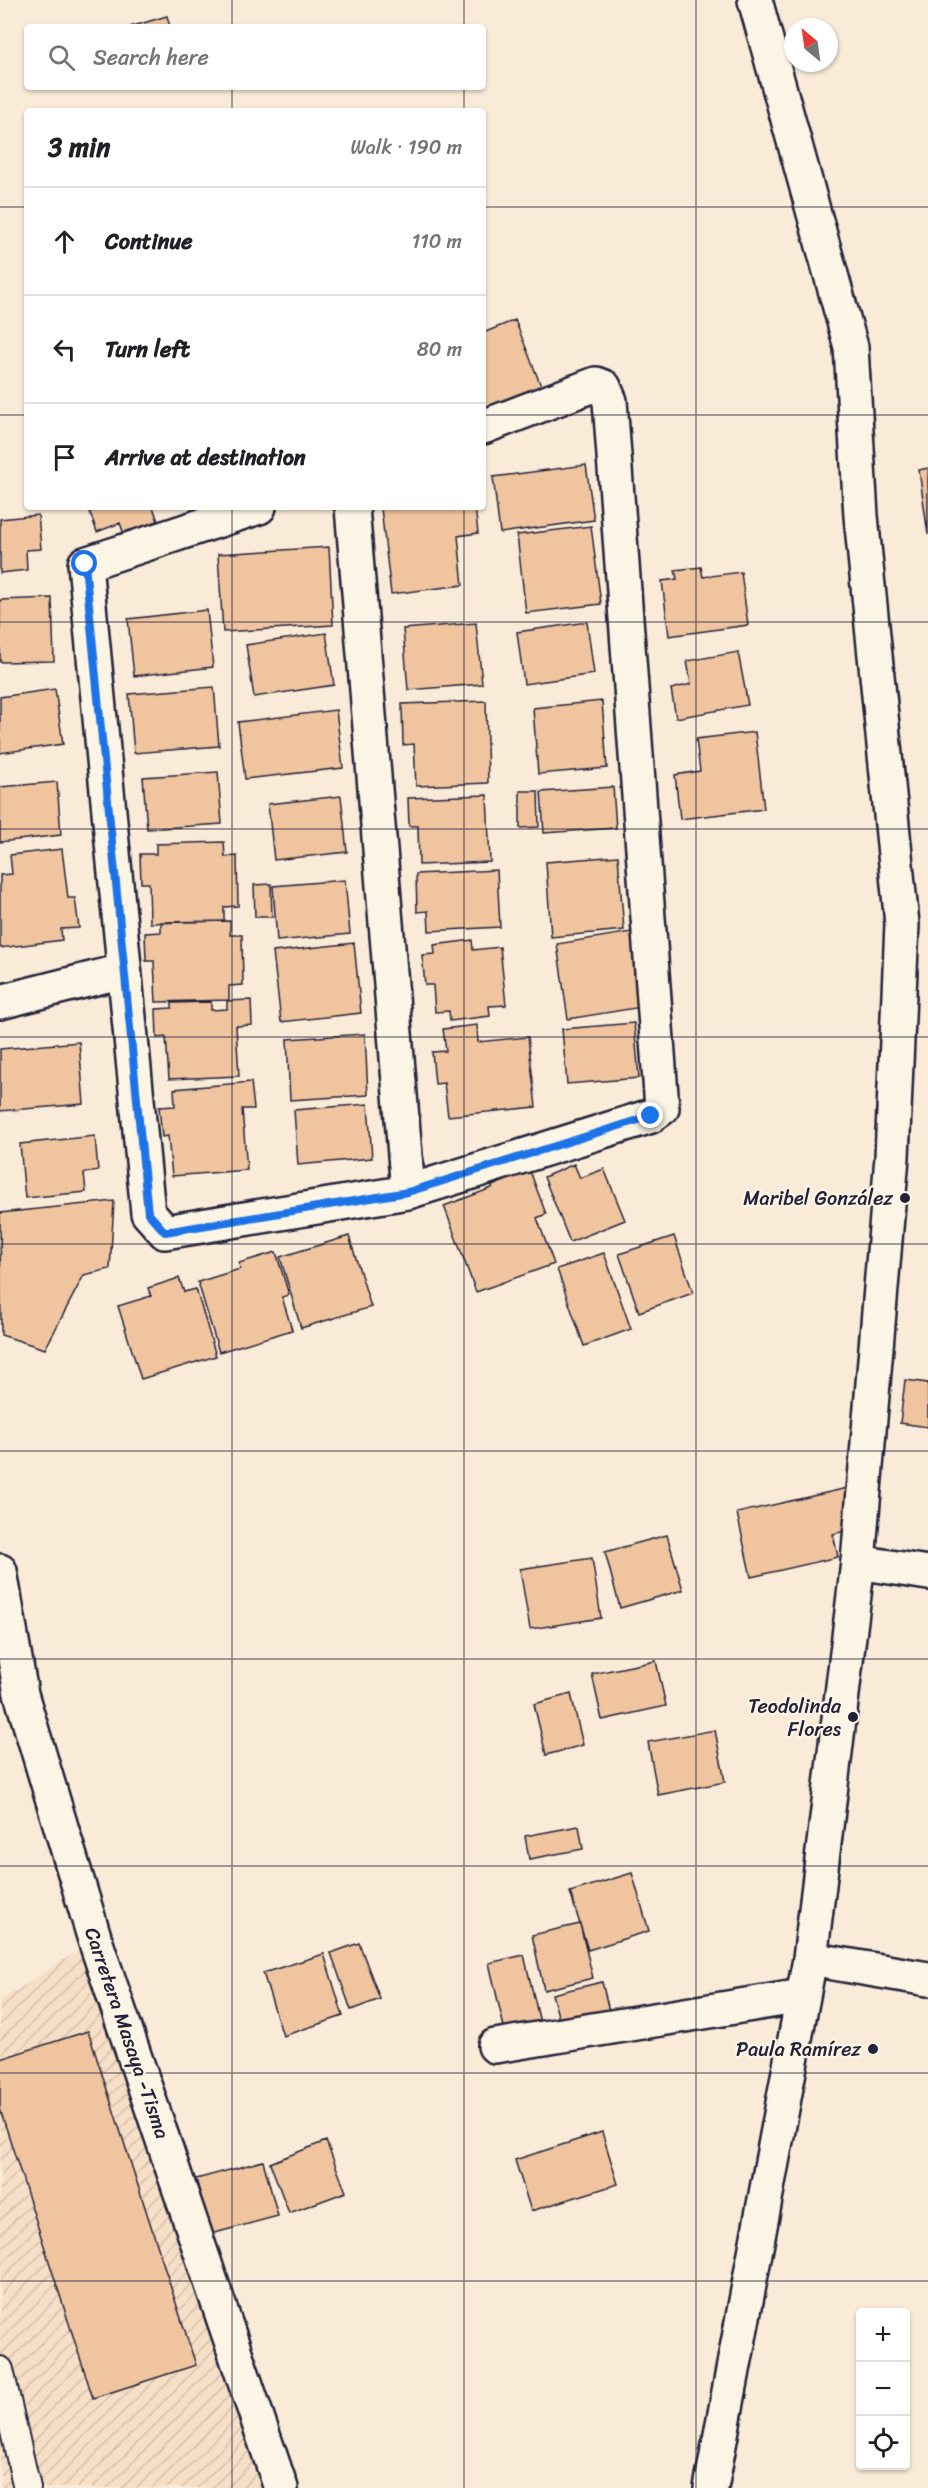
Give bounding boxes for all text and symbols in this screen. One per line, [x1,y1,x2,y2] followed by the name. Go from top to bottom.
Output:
[784,18,838,72] north arrow
[24,24,486,90] search box
[93,38,209,77] text: Search here
[45,41,78,74] icon: search
[48,124,110,170] text: 3 min
[350,130,462,165] text: Walk · 190 m
[105,222,193,261] text: Continue
[412,224,462,259] text: 110 m
[48,225,81,258] icon: ahead
[105,330,190,369] text: Turn left
[417,332,462,367] text: 80 m
[48,333,81,366] icon: left
[105,438,306,477] text: Arrive at destination
[48,441,81,474] icon: arrive
[71,550,97,576] route start
[637,1102,663,1128] route end
[743,1181,893,1216] place label: Maribel González
[898,1191,912,1205] marker: Maribel González
[748,1689,842,1747] place label: Teodolinda Flores
[846,1710,860,1724] marker: Teodolinda Flores
[74,1922,180,2144] street label: Carretera Masaya -Tisma
[736,2032,861,2067] place label: Paula Ramírez
[866,2042,880,2056] marker: Paula Ramírez
[856,2308,910,2470] map controls
[856,2308,910,2362] button: +
[856,2362,910,2416] button: −
[856,2416,910,2470] button: locate

